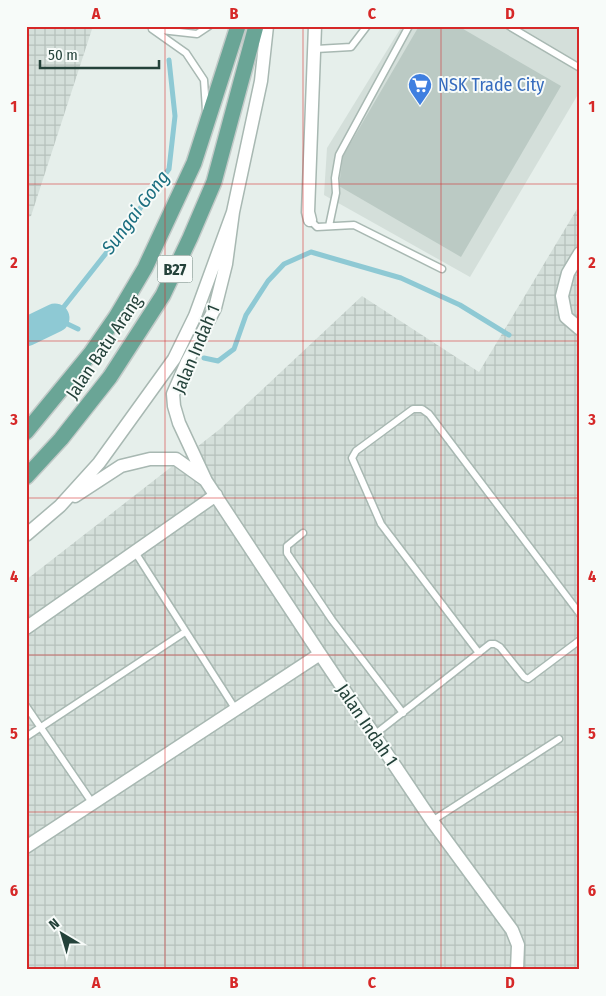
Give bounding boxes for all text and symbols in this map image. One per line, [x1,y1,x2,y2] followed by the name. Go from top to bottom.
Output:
[91,4,101,23] text: A
[230,4,239,23] text: B
[368,4,377,23] text: C
[505,4,515,23] text: D
[40,38,159,70] scale bar
[48,46,78,64] text: 50 m
[407,72,433,106] supermarket icon: NSK Trade City
[438,74,544,96] place label: NSK Trade City
[11,97,17,116] text: 1
[589,97,595,116] text: 1
[96,166,174,259] water label: Sungai Gong
[9,253,18,272] text: 2
[587,253,596,272] text: 2
[158,255,192,282] road number: B27
[61,290,147,403] street label: Jalan Batu Arang
[167,301,225,397] street label: Jalan Indah 1
[9,410,18,429] text: 3
[587,410,596,429] text: 3
[10,567,18,586] text: 4
[588,567,596,586] text: 4
[332,680,402,770] street label: Jalan Indah 1
[10,724,18,743] text: 5
[588,724,596,743] text: 5
[10,881,18,900] text: 6
[588,881,596,900] text: 6
[38,908,88,958] north arrow
[46,915,63,933] text: N
[91,973,101,992] text: A
[230,973,239,992] text: B
[368,973,377,992] text: C
[505,973,515,992] text: D

